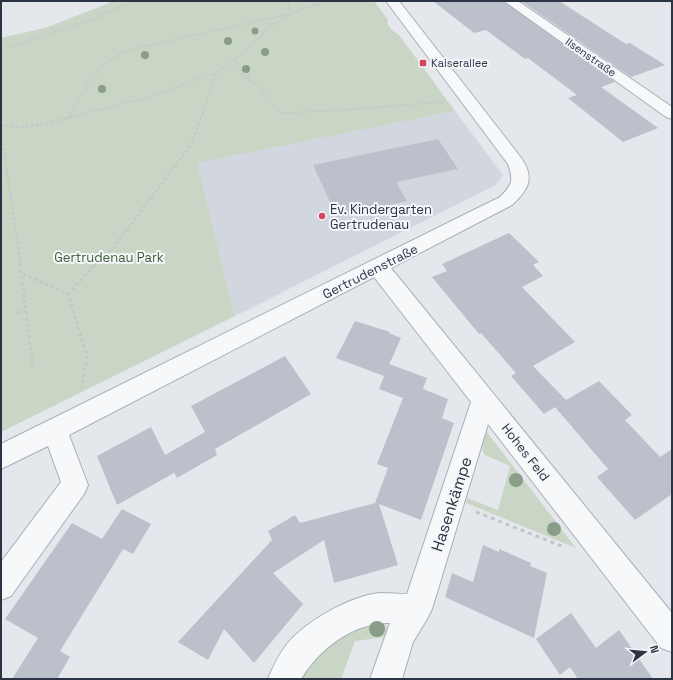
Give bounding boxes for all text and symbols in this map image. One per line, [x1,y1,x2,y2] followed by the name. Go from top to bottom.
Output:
[563,34,619,80] street label: Ilsenstraße
[431,56,488,70] place label: Kaiserallee
[418,58,428,68] marker: Kaiserallee
[330,201,432,233] place label: Ev. Kindergarten Gertrudenau
[317,211,327,221] marker: Ev. Kindergarten Gertrudenau
[320,240,421,303] street label: Gertrudenstraße
[54,249,164,266] park label: Gertrudenau Park
[498,420,553,485] street label: Hohes Feld
[426,454,477,554] street label: Hasenkämpe
[625,632,665,672] north arrow
[647,644,662,655] text: N

